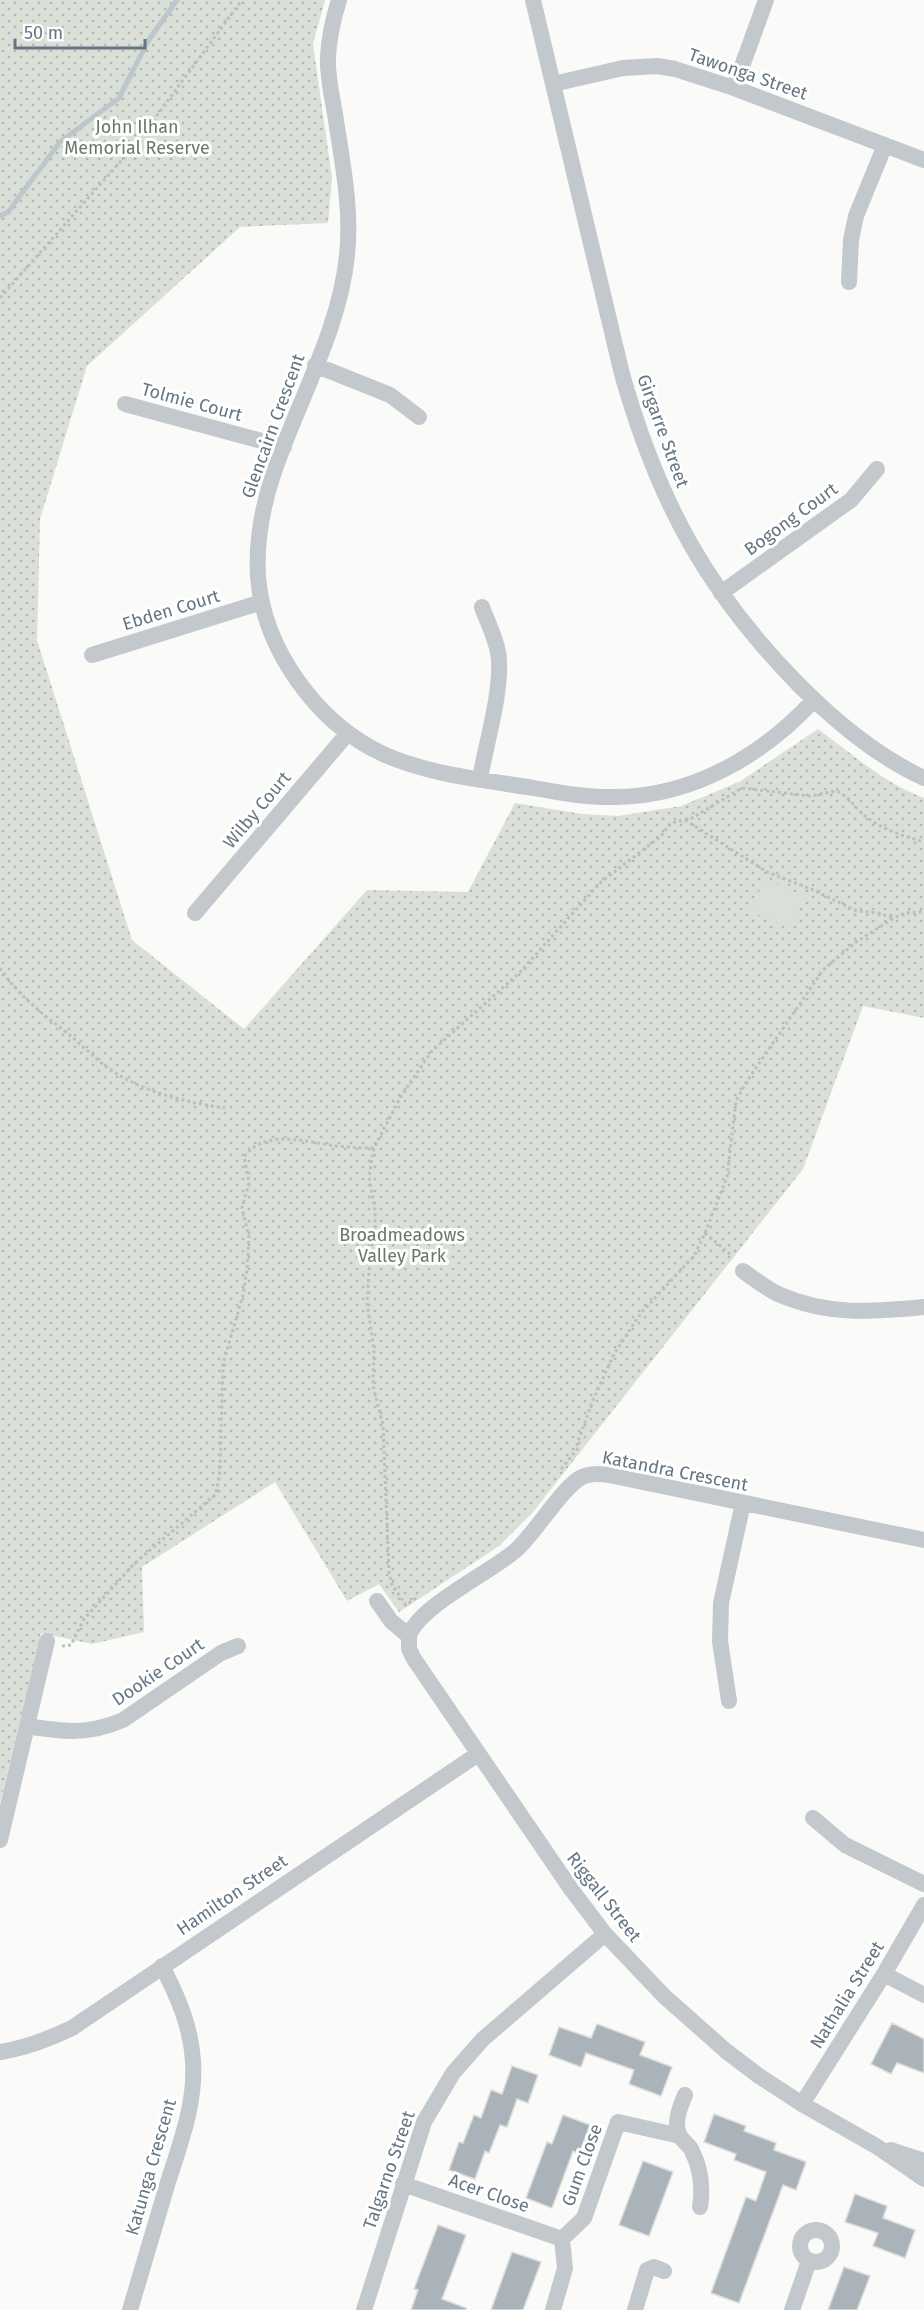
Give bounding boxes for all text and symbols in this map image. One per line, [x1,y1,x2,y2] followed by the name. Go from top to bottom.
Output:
[15,12,146,50] scale bar
[24,22,63,44] text: 50 m
[686,43,811,105] street label: Tawonga Street
[64,116,210,159] park label: John Ilhan Memorial Reserve
[237,350,309,501] street label: Glencairn Crescent
[632,371,694,491] street label: Girgarre Street
[139,378,245,426] street label: Tolmie Court
[740,478,842,560] street label: Bogong Court
[120,585,223,635] street label: Ebden Court
[218,767,296,853] street label: Wilby Court
[339,1224,465,1267] park label: Broadmeadows Valley Park
[600,1446,750,1496] street label: Katandra Crescent
[108,1633,208,1711] street label: Dookie Court
[562,1848,646,1947] street label: Riggall Street
[172,1850,292,1940] street label: Hamilton Street
[805,1937,889,2053] street label: Nathalia Street
[121,2096,181,2238] street label: Katunga Crescent
[358,2107,420,2232] street label: Talgarno Street
[557,2121,607,2209] street label: Gum Close
[446,2169,532,2217] street label: Acer Close

